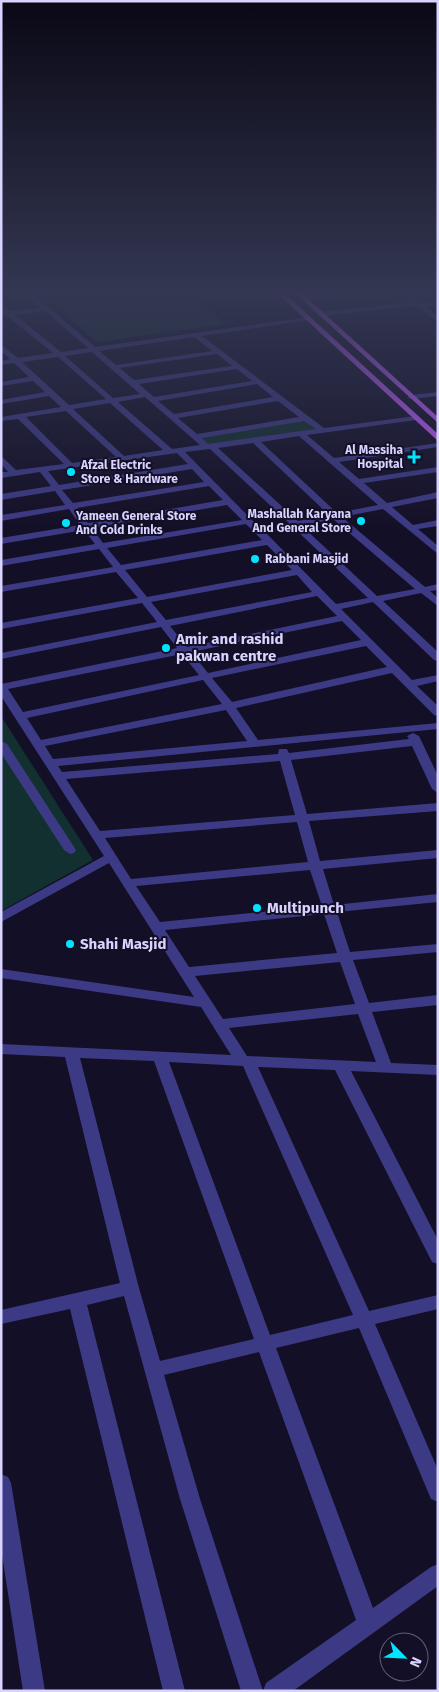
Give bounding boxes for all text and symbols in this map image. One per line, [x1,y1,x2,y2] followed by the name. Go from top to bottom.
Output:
[344,443,403,471] place label: Al Massiha Hospital
[407,450,421,464] marker: Al Massiha Hospital
[80,458,178,486] place label: Afzal Electric Store & Hardware
[65,466,77,478] marker: Afzal Electric Store & Hardware
[248,507,351,535] place label: Mashallah Karyana And General Store
[75,509,197,537] place label: Yameen General Store And Cold Drinks
[355,515,367,527] marker: Mashallah Karyana And General Store
[60,517,72,529] marker: Yameen General Store And Cold Drinks
[265,552,348,566] place label: Rabbani Masjid
[249,553,261,565] marker: Rabbani Masjid
[175,630,283,665] place label: Amir and rashid pakwan centre
[160,642,172,654] marker: Amir and rashid pakwan centre
[267,899,344,917] place label: Multipunch
[251,902,263,914] marker: Multipunch
[80,935,166,953] place label: Shahi Masjid
[64,938,76,950] marker: Shahi Masjid
[379,1632,429,1682] north arrow
[406,1654,425,1670] text: N

